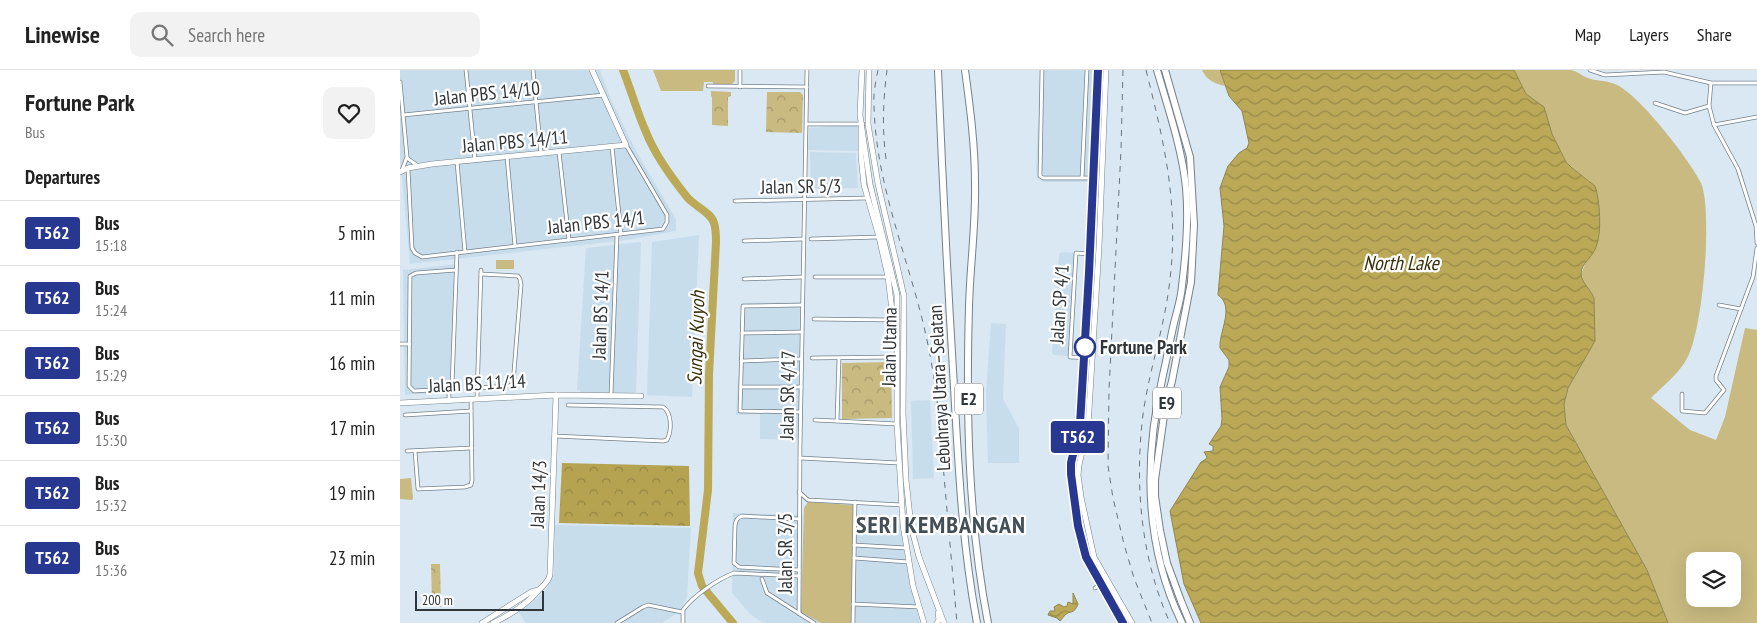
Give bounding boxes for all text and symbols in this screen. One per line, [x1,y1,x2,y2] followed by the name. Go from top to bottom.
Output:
[130,12,480,57] search box
[25,19,100,50] text: Linewise
[148,21,176,49] icon: search
[188,23,265,47] text: Search here
[1575,23,1601,46] text: Map
[1629,23,1669,46] text: Layers
[1697,23,1732,46] text: Share
[432,76,541,111] street label: Jalan PBS 14/10
[25,87,135,118] text: Fortune Park
[323,87,375,139] button: heart
[25,122,45,142] text: Bus
[460,124,569,158] street label: Jalan PBS 14/11
[25,165,100,189] text: Departures
[760,173,841,199] street label: Jalan SR 5/3
[545,205,646,239] street label: Jalan PBS 14/1
[95,211,119,235] text: Bus
[35,221,70,244] text: T562
[338,221,375,245] text: 5 min
[95,235,127,255] text: 15:18
[1363,250,1441,276] water label: North Lake
[1044,264,1074,345] street label: Jalan SP 4/1
[586,270,614,361] street label: Jalan BS 14/1
[95,276,119,300] text: Bus
[35,286,70,309] text: T562
[329,286,375,310] text: 11 min
[681,289,711,386] water label: Sungai Kuyoh
[95,300,127,320] text: 15:24
[923,304,955,472] street label: Lebuhraya Utara–Selatan
[876,307,902,388] street label: Jalan Utama
[1100,335,1187,359] place label: Fortune Park
[1074,336,1096,358] marker: Fortune Park
[95,341,119,365] text: Bus
[774,350,800,441] street label: Jalan SR 4/17
[35,351,70,374] text: T562
[329,351,375,375] text: 16 min
[95,365,127,385] text: 15:29
[427,368,527,398] street label: Jalan BS 11/14
[955,384,983,414] road number: E2
[1153,387,1181,418] road number: E9
[95,406,119,430] text: Bus
[35,416,70,439] text: T562
[330,416,375,440] text: 17 min
[1043,421,1113,453] line badge: T562
[1061,425,1095,448] text: T562
[95,430,127,450] text: 15:30
[525,460,551,529] street label: Jalan 14/3
[95,471,119,495] text: Bus
[35,481,70,504] text: T562
[329,481,375,505] text: 19 min
[95,495,127,515] text: 15:32
[856,509,1026,540] district label: SERI KEMBANGAN
[773,513,797,594] street label: Jalan SR 3/5
[95,536,119,560] text: Bus
[35,546,70,569] text: T562
[329,546,375,570] text: 23 min
[1686,552,1741,607] map controls
[1686,552,1741,607] button: layers
[95,560,127,580] text: 15:36
[415,588,544,611] scale bar
[422,591,453,609] text: 200 m

